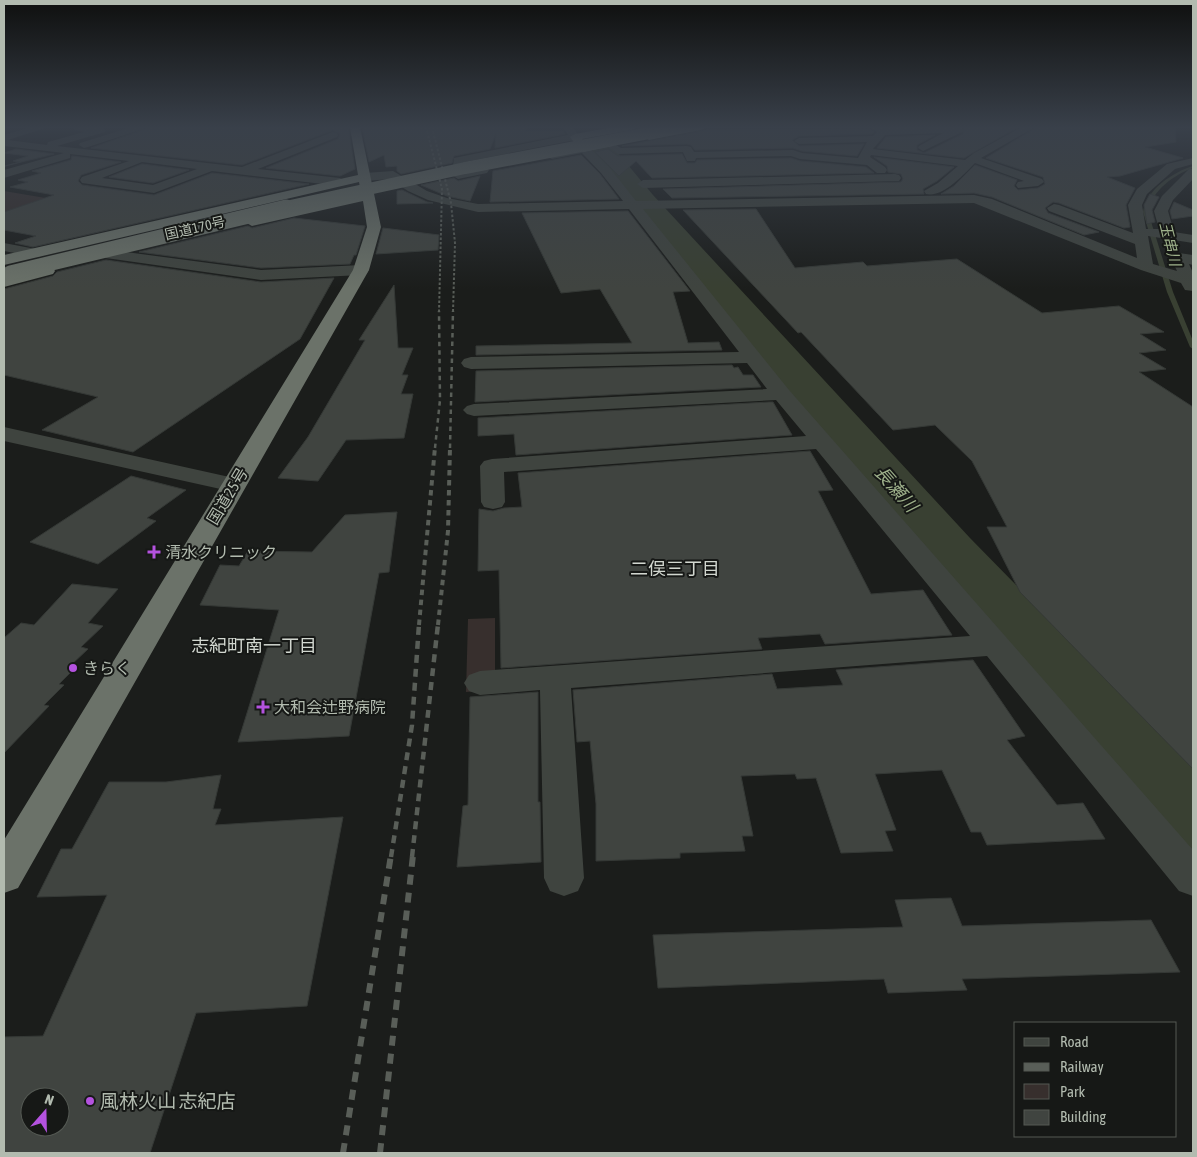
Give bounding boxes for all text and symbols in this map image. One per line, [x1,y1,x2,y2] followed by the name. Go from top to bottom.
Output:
[163,213,227,243] street label: 国道170号
[1157,220,1185,270] water label: 玉串川
[871,461,923,517] water label: 長瀬川
[203,464,251,528] street label: 国道25号
[165,543,277,561] place label: 清水クリニック
[147,545,161,559] marker: 清水クリニック
[630,558,720,579] district label: 二俣三丁目
[191,635,317,656] district label: 志紀町南一丁目
[83,659,131,677] place label: きらく
[67,662,79,674] marker: きらく
[274,698,386,716] place label: 大和会辻野病院
[256,700,270,714] marker: 大和会辻野病院
[1014,1022,1177,1137] legend
[1060,1033,1089,1050] text: Road
[1060,1058,1104,1075] text: Railway
[1060,1083,1085,1100] text: Park
[20,1087,70,1137] north arrow
[100,1090,236,1112] place label: 風林火山 志紀店
[43,1091,56,1109] text: N
[84,1095,96,1107] marker: 風林火山 志紀店
[1060,1108,1106,1125] text: Building

